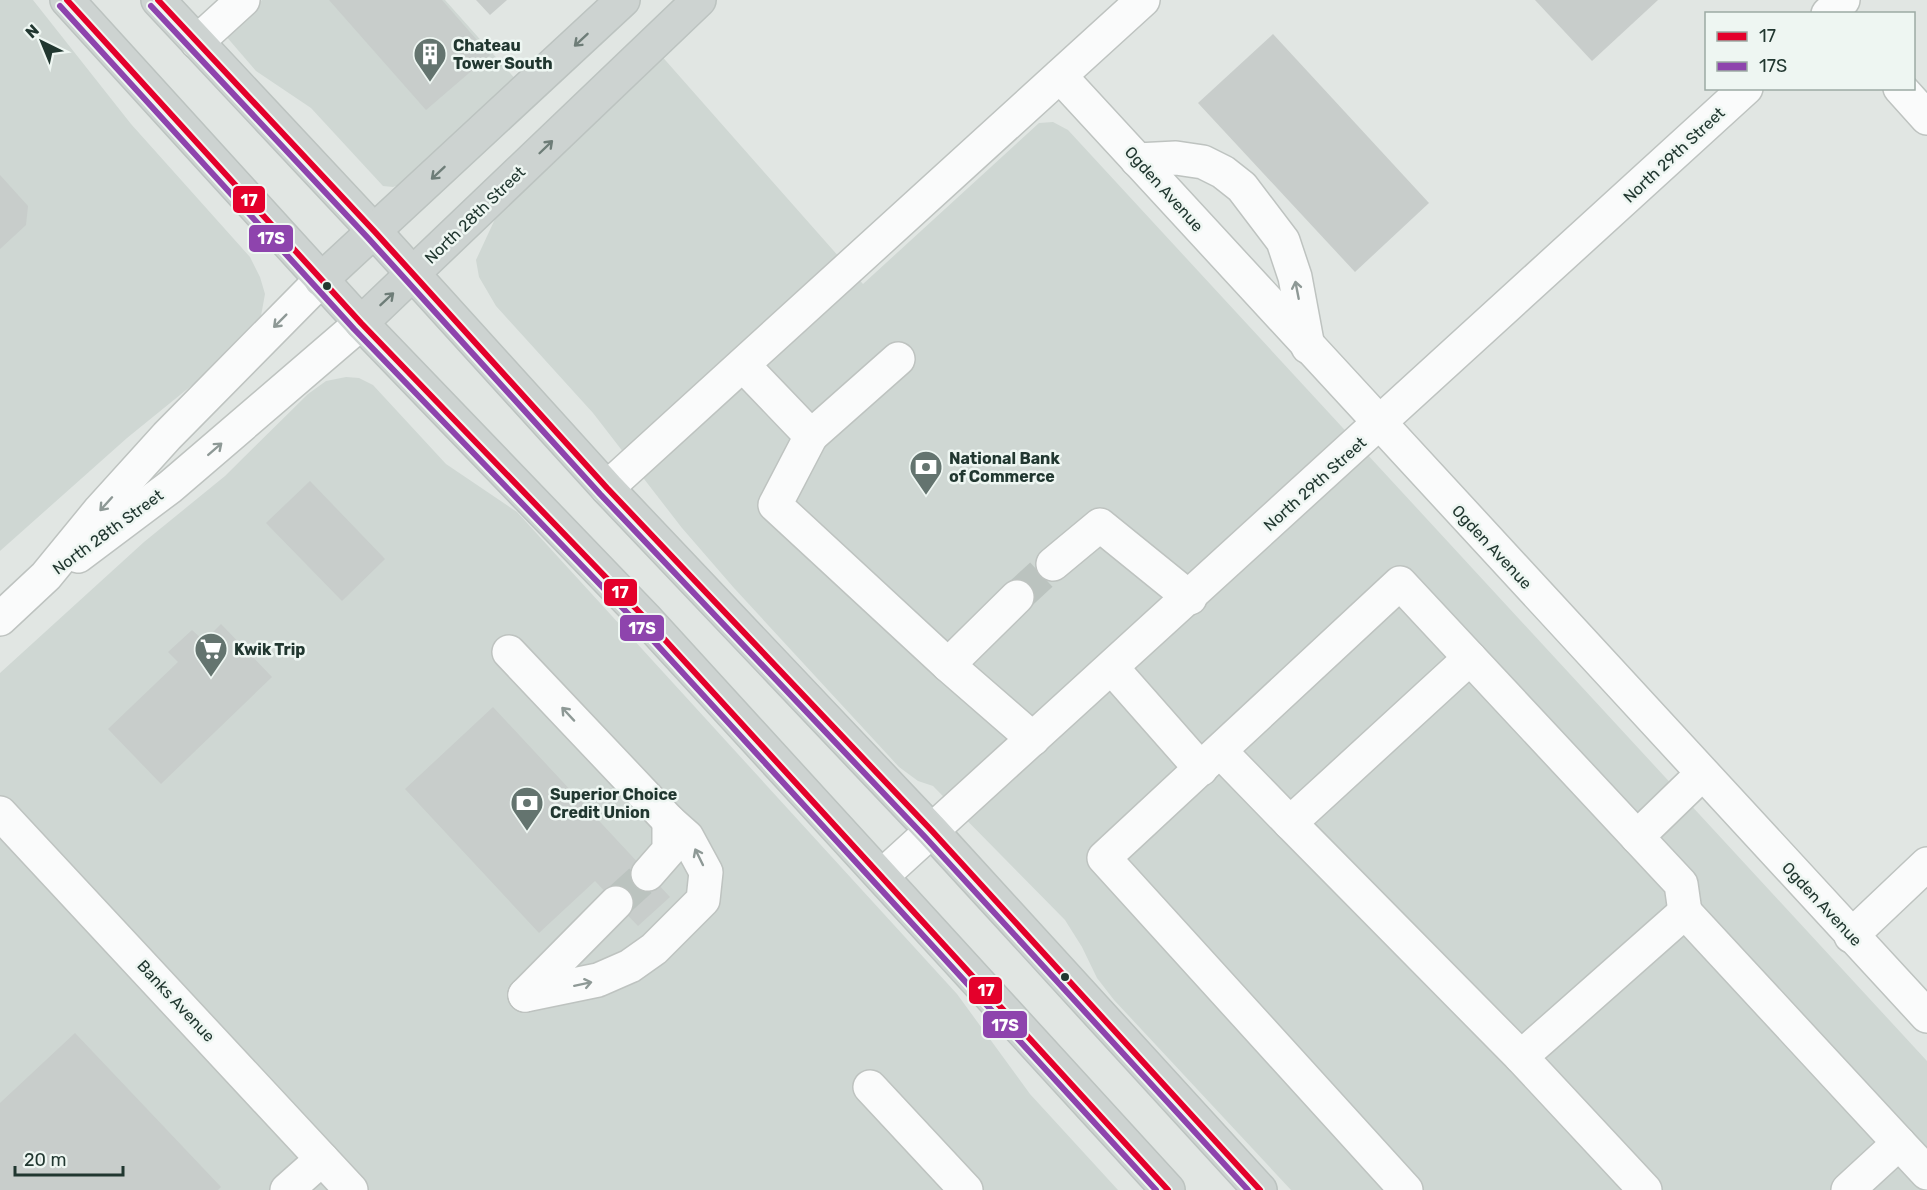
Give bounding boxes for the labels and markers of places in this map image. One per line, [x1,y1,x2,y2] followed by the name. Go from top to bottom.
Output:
[412,36,448,83] building icon: Chateau Tower South
[453,36,553,73] place label: Chateau Tower South
[321,280,333,292] unlabelled marker
[908,449,944,496] bank icon: National Bank of Commerce
[949,449,1060,486] place label: National Bank of Commerce
[193,631,229,678] supermarket icon: Kwik Trip
[234,640,305,659] place label: Kwik Trip
[509,785,545,832] bank icon: Superior Choice Credit Union
[550,785,677,822] place label: Superior Choice Credit Union
[1059,971,1071,983] unlabelled marker

